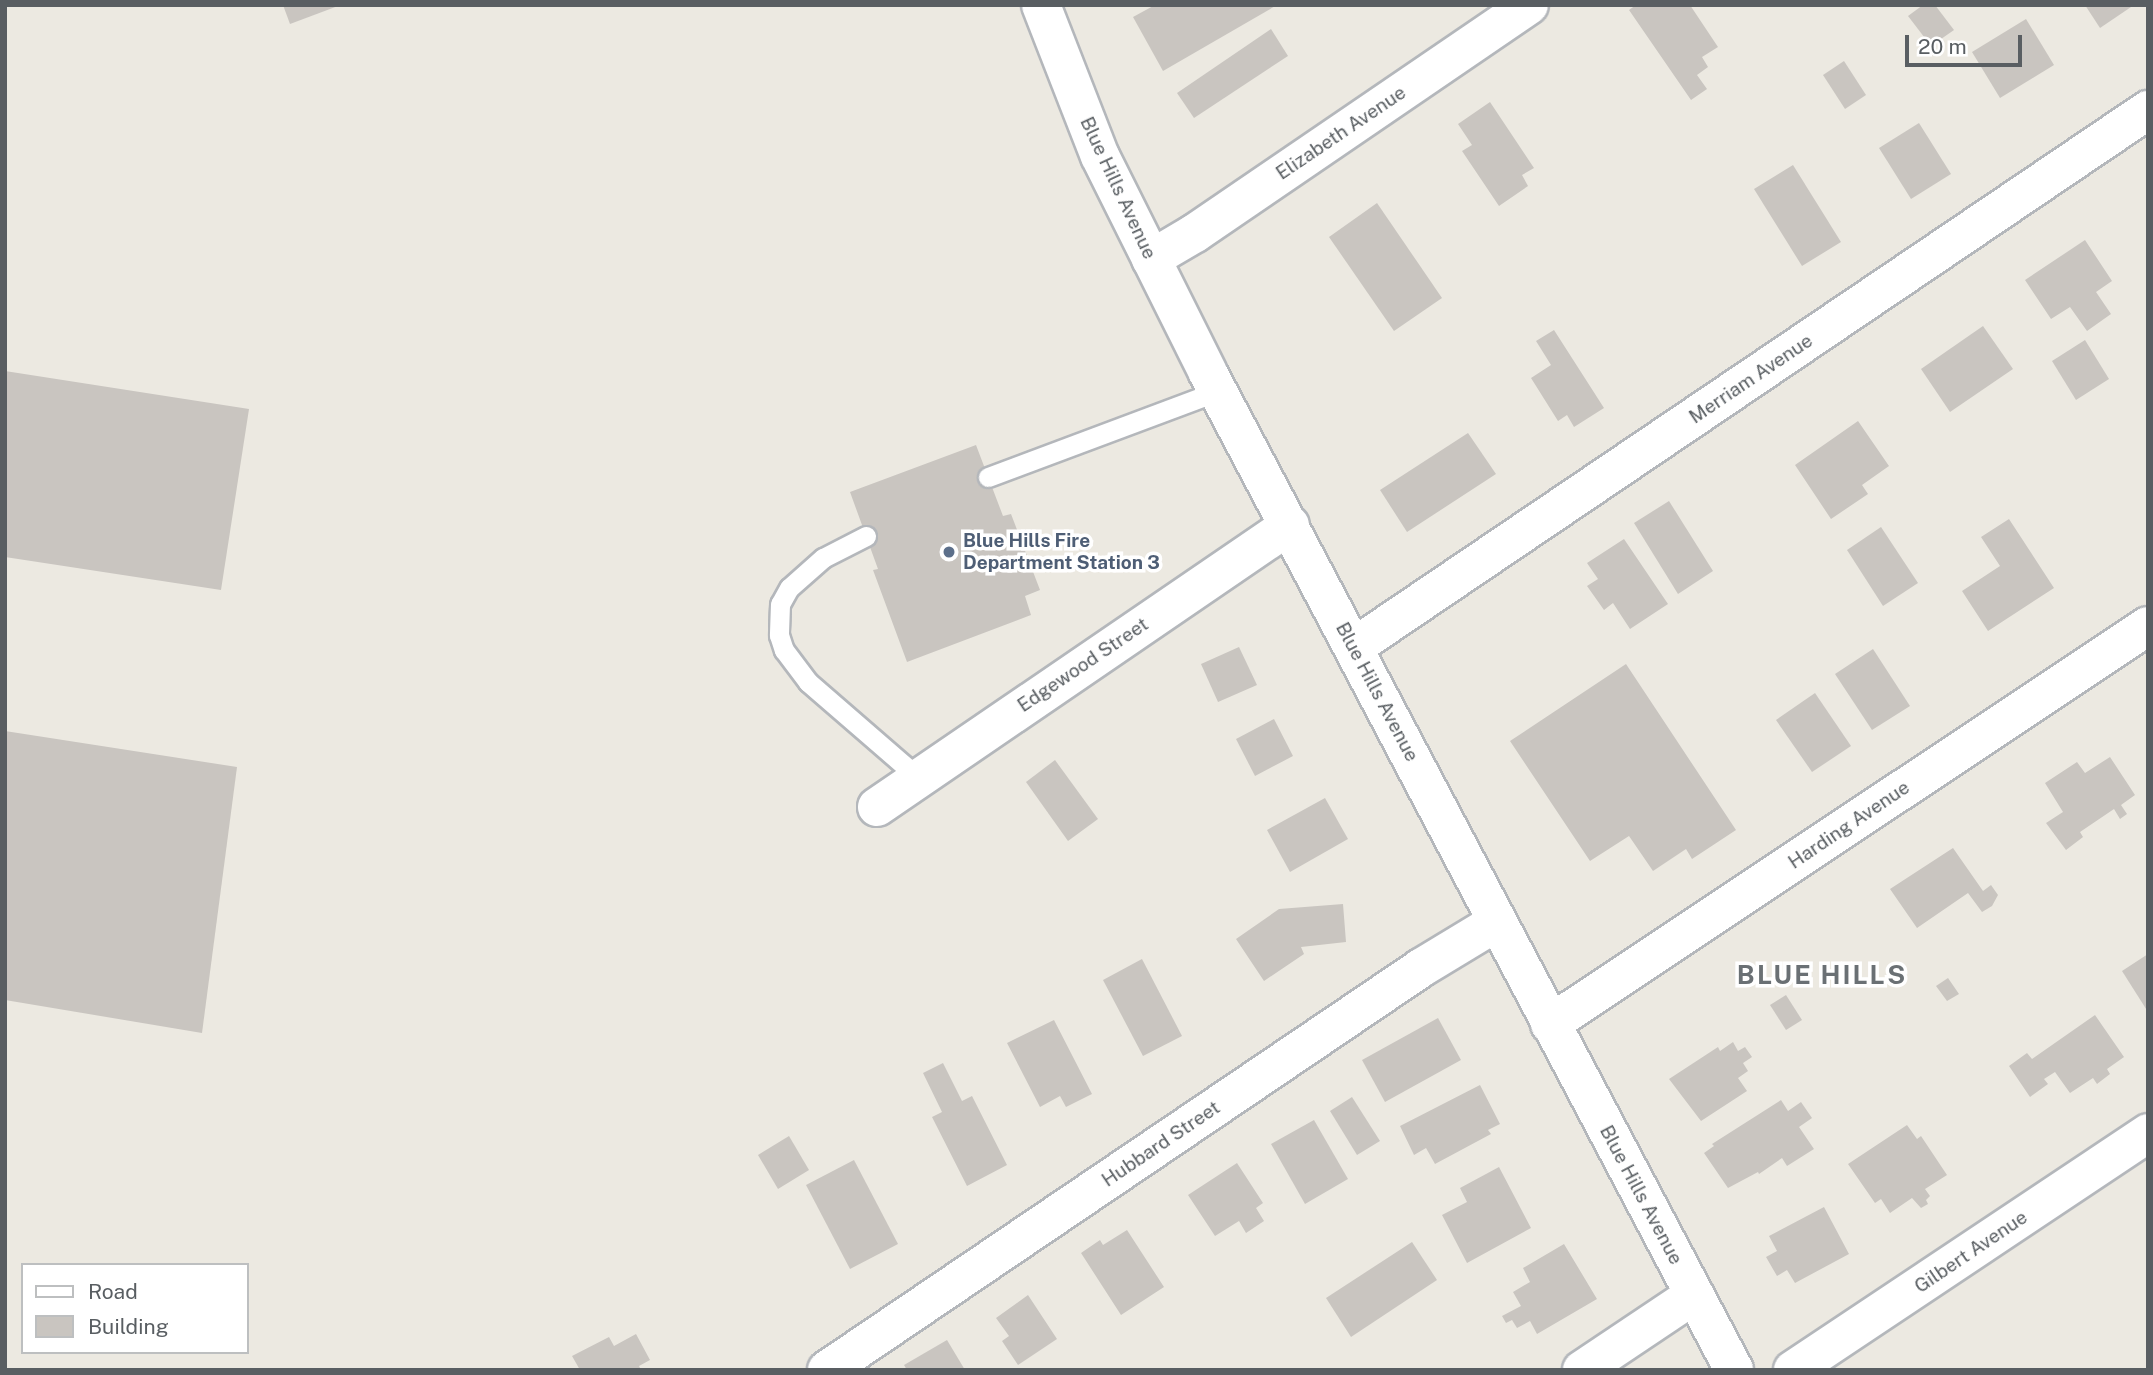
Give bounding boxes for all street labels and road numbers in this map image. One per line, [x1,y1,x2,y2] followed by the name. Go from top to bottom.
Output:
[1272,81,1410,185] street label: Elizabeth Avenue
[1075,113,1161,263] street label: Blue Hills Avenue
[1685,329,1817,429] street label: Merriam Avenue
[1013,613,1153,717] street label: Edgewood Street
[1331,618,1423,766] street label: Blue Hills Avenue
[1784,776,1914,874] street label: Harding Avenue
[1098,1096,1224,1192] street label: Hubbard Street
[1595,1121,1687,1269] street label: Blue Hills Avenue
[1910,1206,2032,1298] street label: Gilbert Avenue

